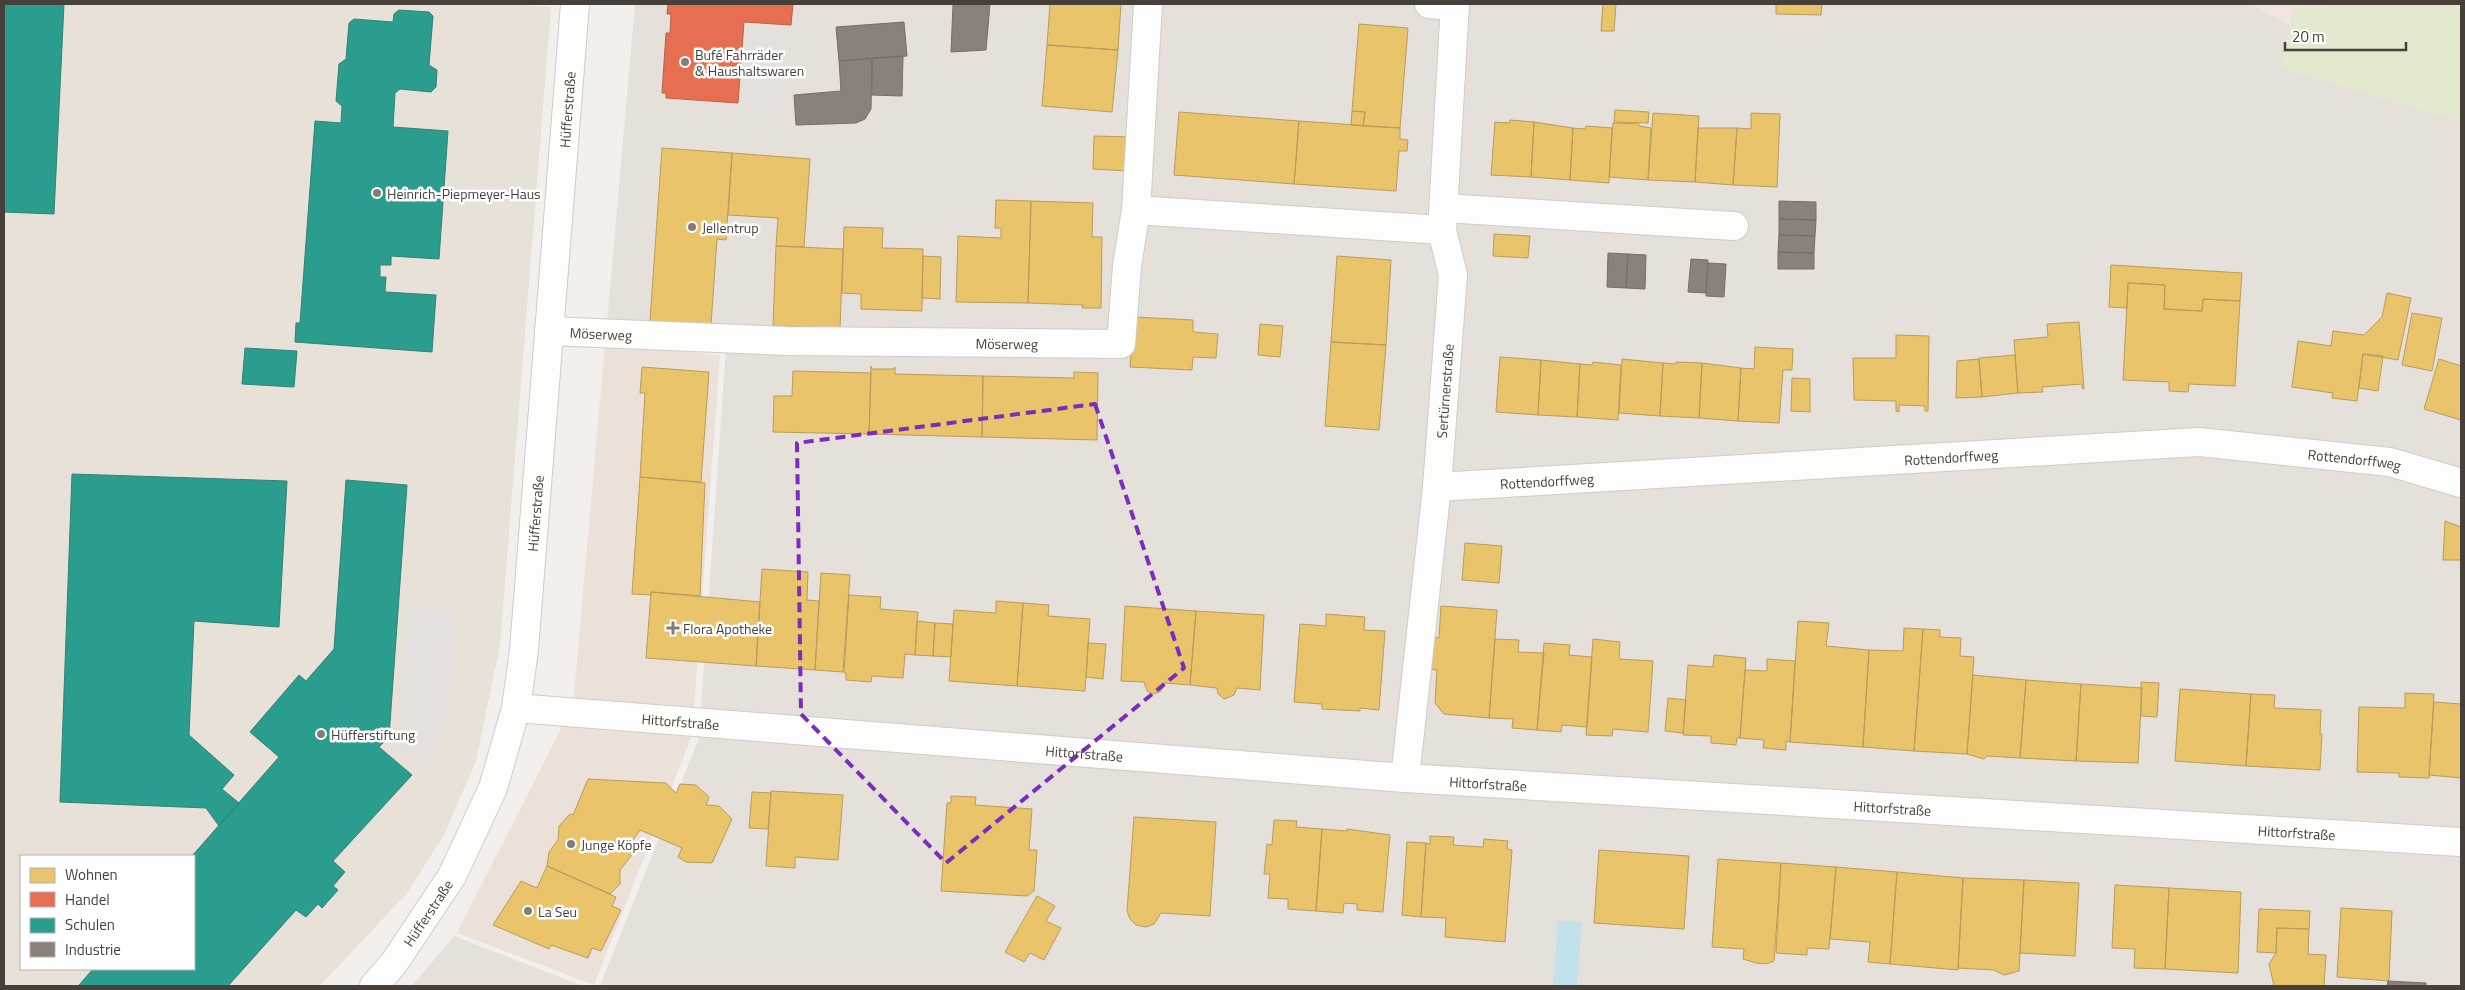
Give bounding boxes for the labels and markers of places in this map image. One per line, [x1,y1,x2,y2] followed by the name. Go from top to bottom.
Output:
[695,44,804,81] place label: Bufé Fahrräder & Haushaltswaren
[679,56,691,68] marker: Bufé Fahrräder & Haushaltswaren
[387,183,541,204] place label: Heinrich-Piepmeyer-Haus
[371,187,383,199] marker: Heinrich-Piepmeyer-Haus
[702,217,759,238] place label: Jellentrup
[686,221,698,233] marker: Jellentrup
[683,618,772,639] place label: Flora Apotheke
[667,622,679,634] marker: Flora Apotheke
[331,724,415,745] place label: Hüfferstiftung
[315,728,327,740] marker: Hüfferstiftung
[581,834,651,855] place label: Junge Köpfe
[565,838,577,850] marker: Junge Köpfe
[538,901,577,922] place label: La Seu
[522,905,534,917] marker: La Seu

